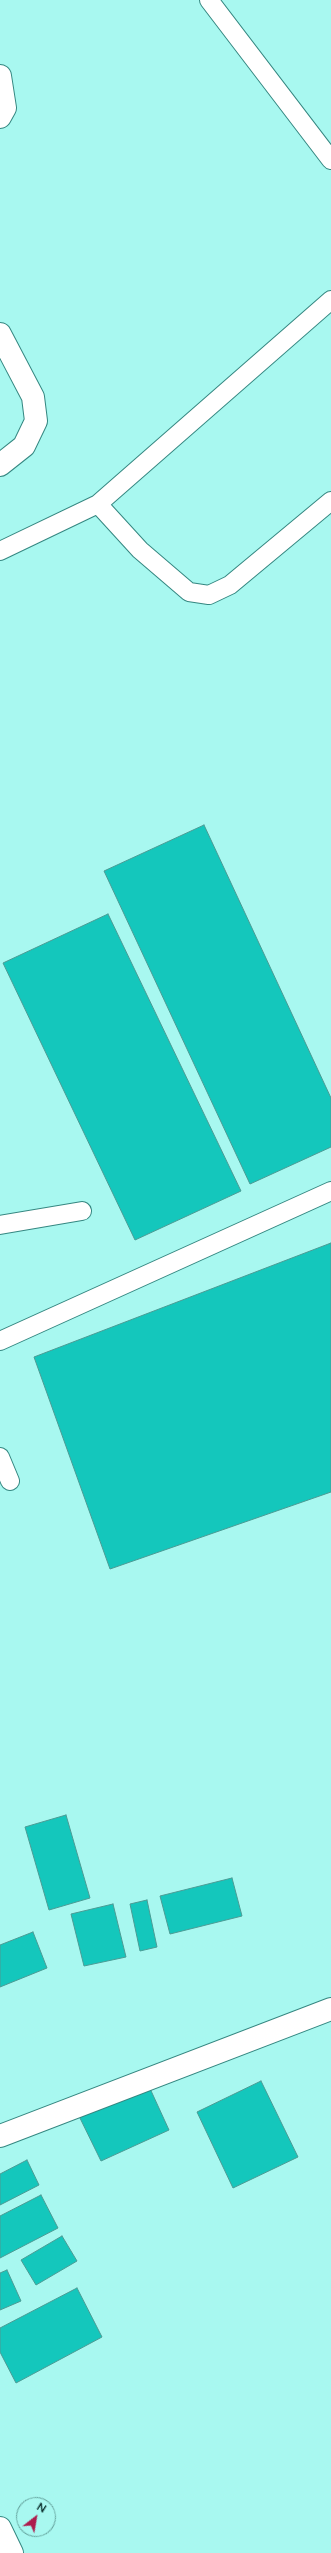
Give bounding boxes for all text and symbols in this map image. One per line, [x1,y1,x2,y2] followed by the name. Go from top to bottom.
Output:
[16,2497,56,2537] north arrow
[35,2499,49,2515] text: N

